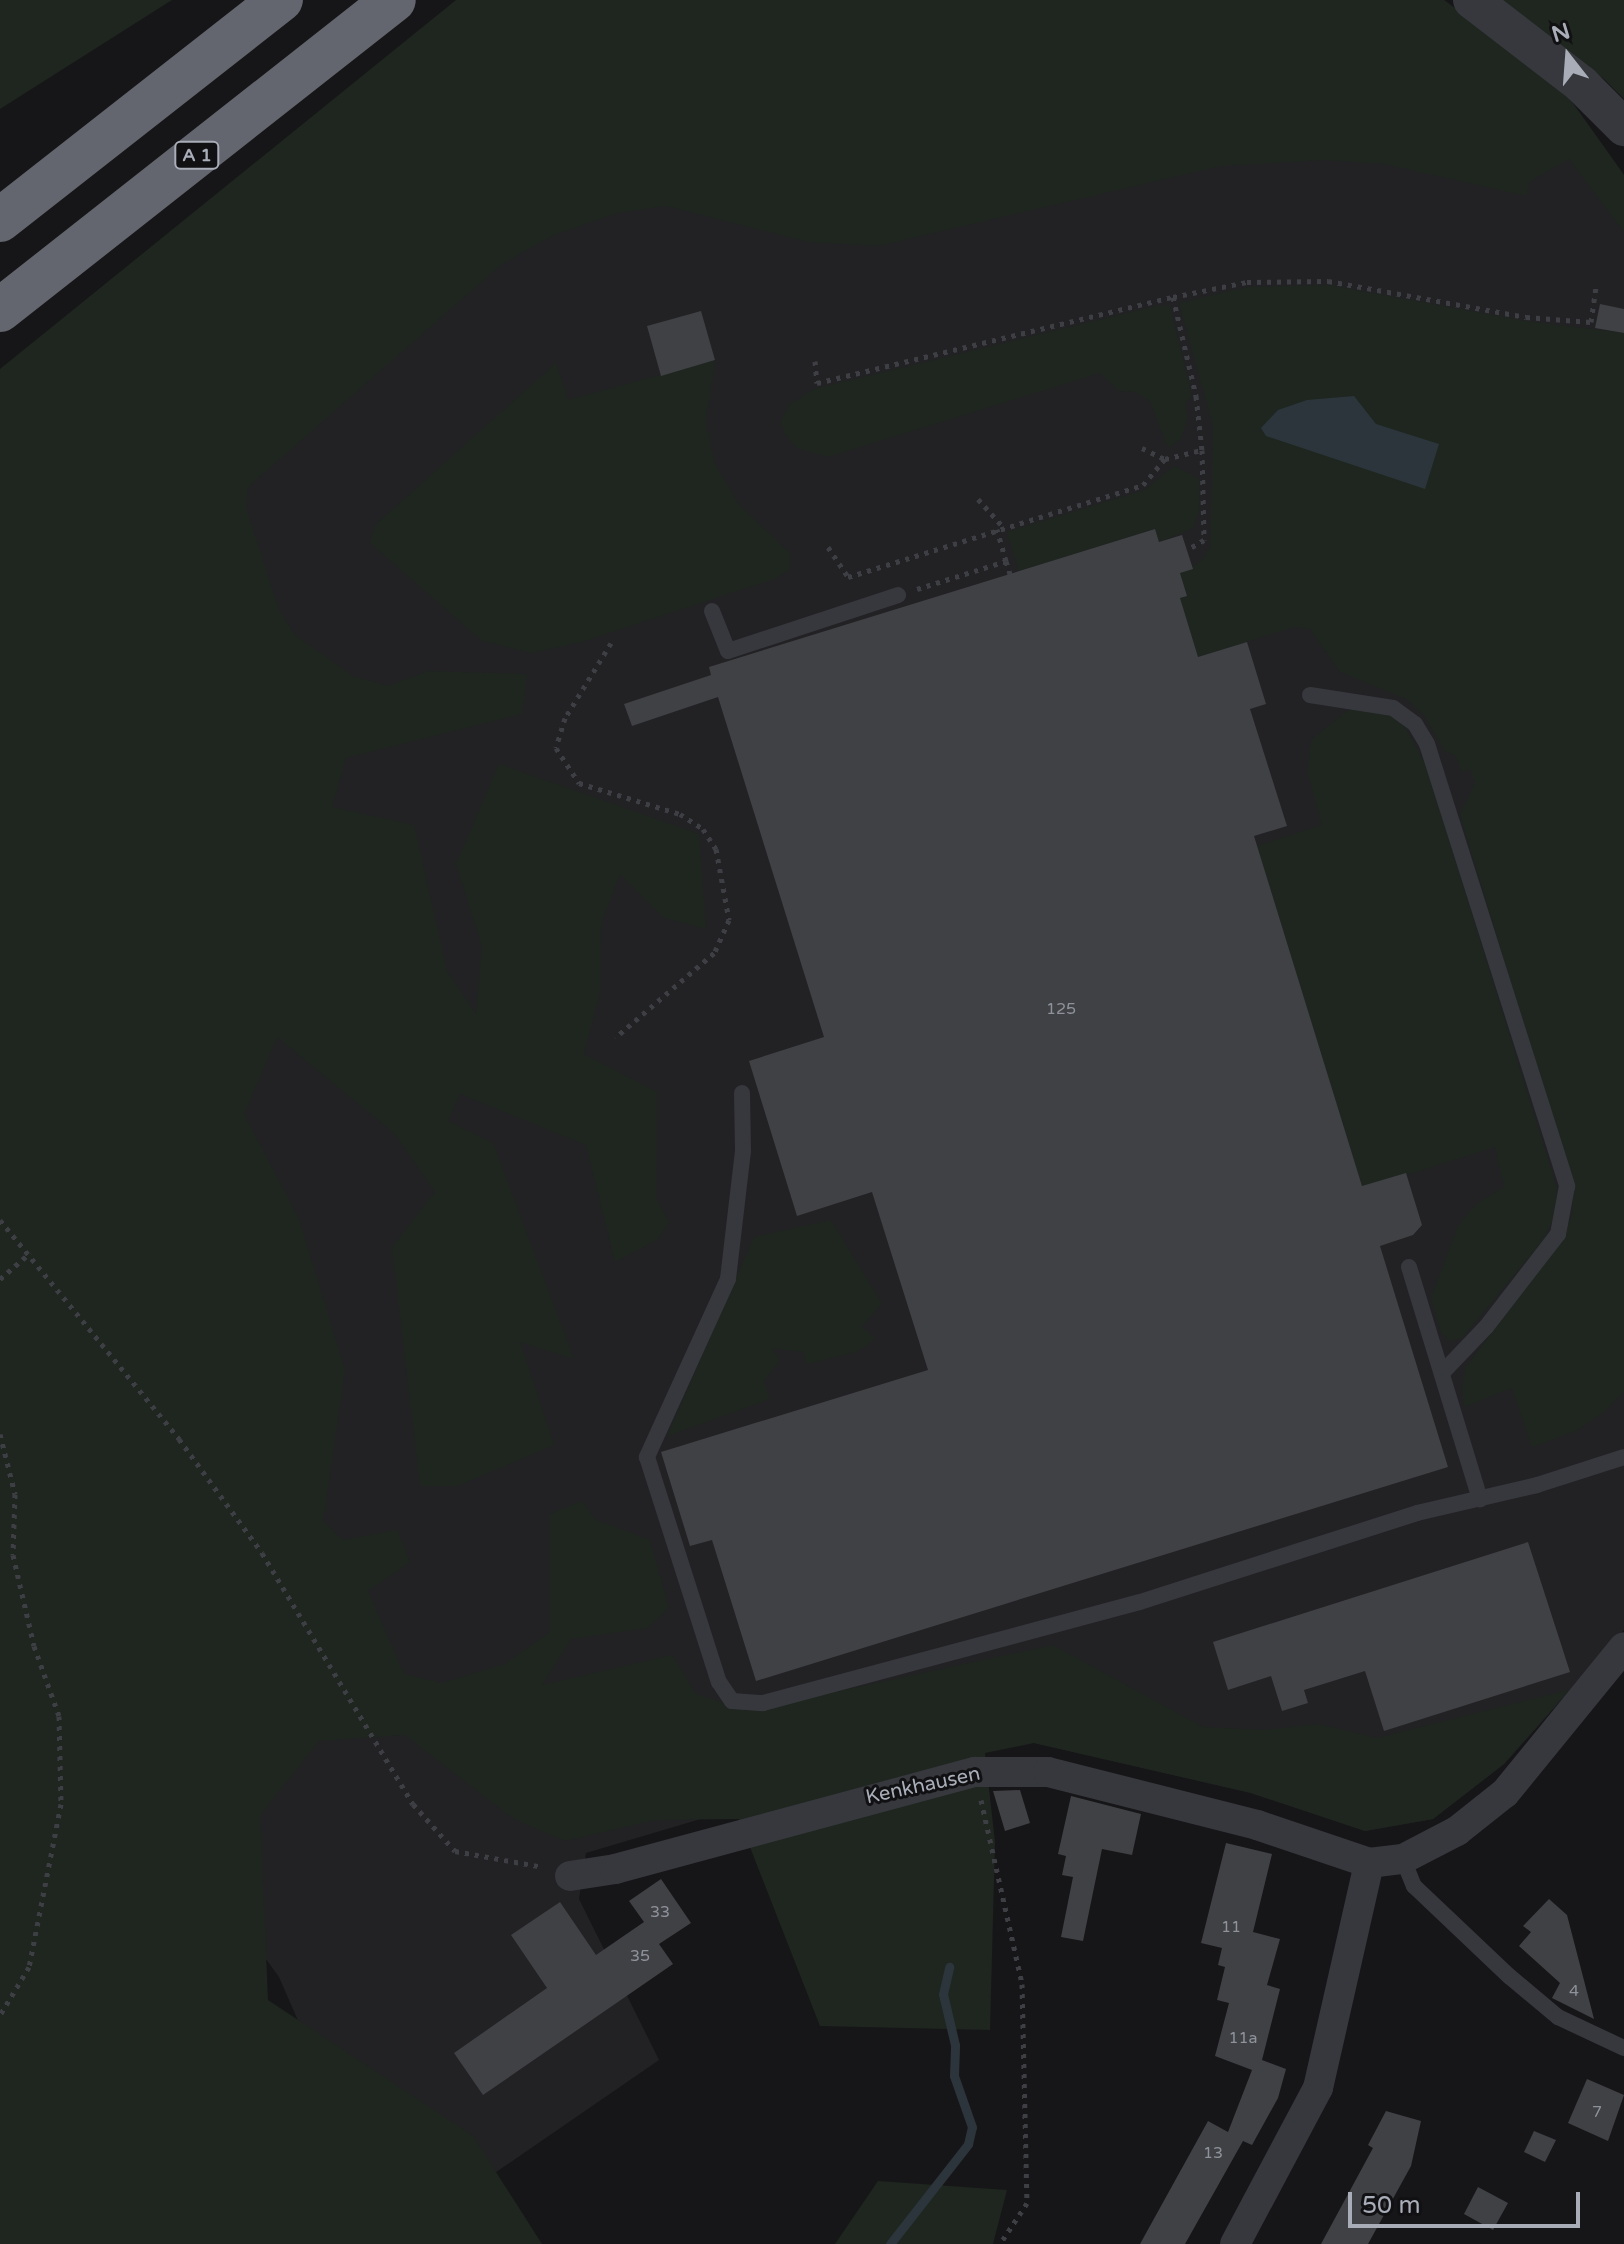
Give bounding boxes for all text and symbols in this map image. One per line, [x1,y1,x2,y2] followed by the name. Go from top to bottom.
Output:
[1528,16,1608,96] north arrow
[1549,18,1573,48] text: N
[173,141,221,169] road number: A 1
[1046,999,1076,1019] house number: 125
[864,1762,982,1810] street label: Kenkhausen
[650,1902,670,1922] house number: 33
[1221,1917,1241,1937] house number: 11
[630,1946,650,1966] house number: 35
[1569,1981,1579,2001] house number: 4
[1228,2028,1258,2048] house number: 11a
[1592,2102,1602,2122] house number: 7
[1203,2143,1223,2163] house number: 13
[1352,2176,1584,2226] scale bar
[1362,2191,1420,2220] text: 50 m

